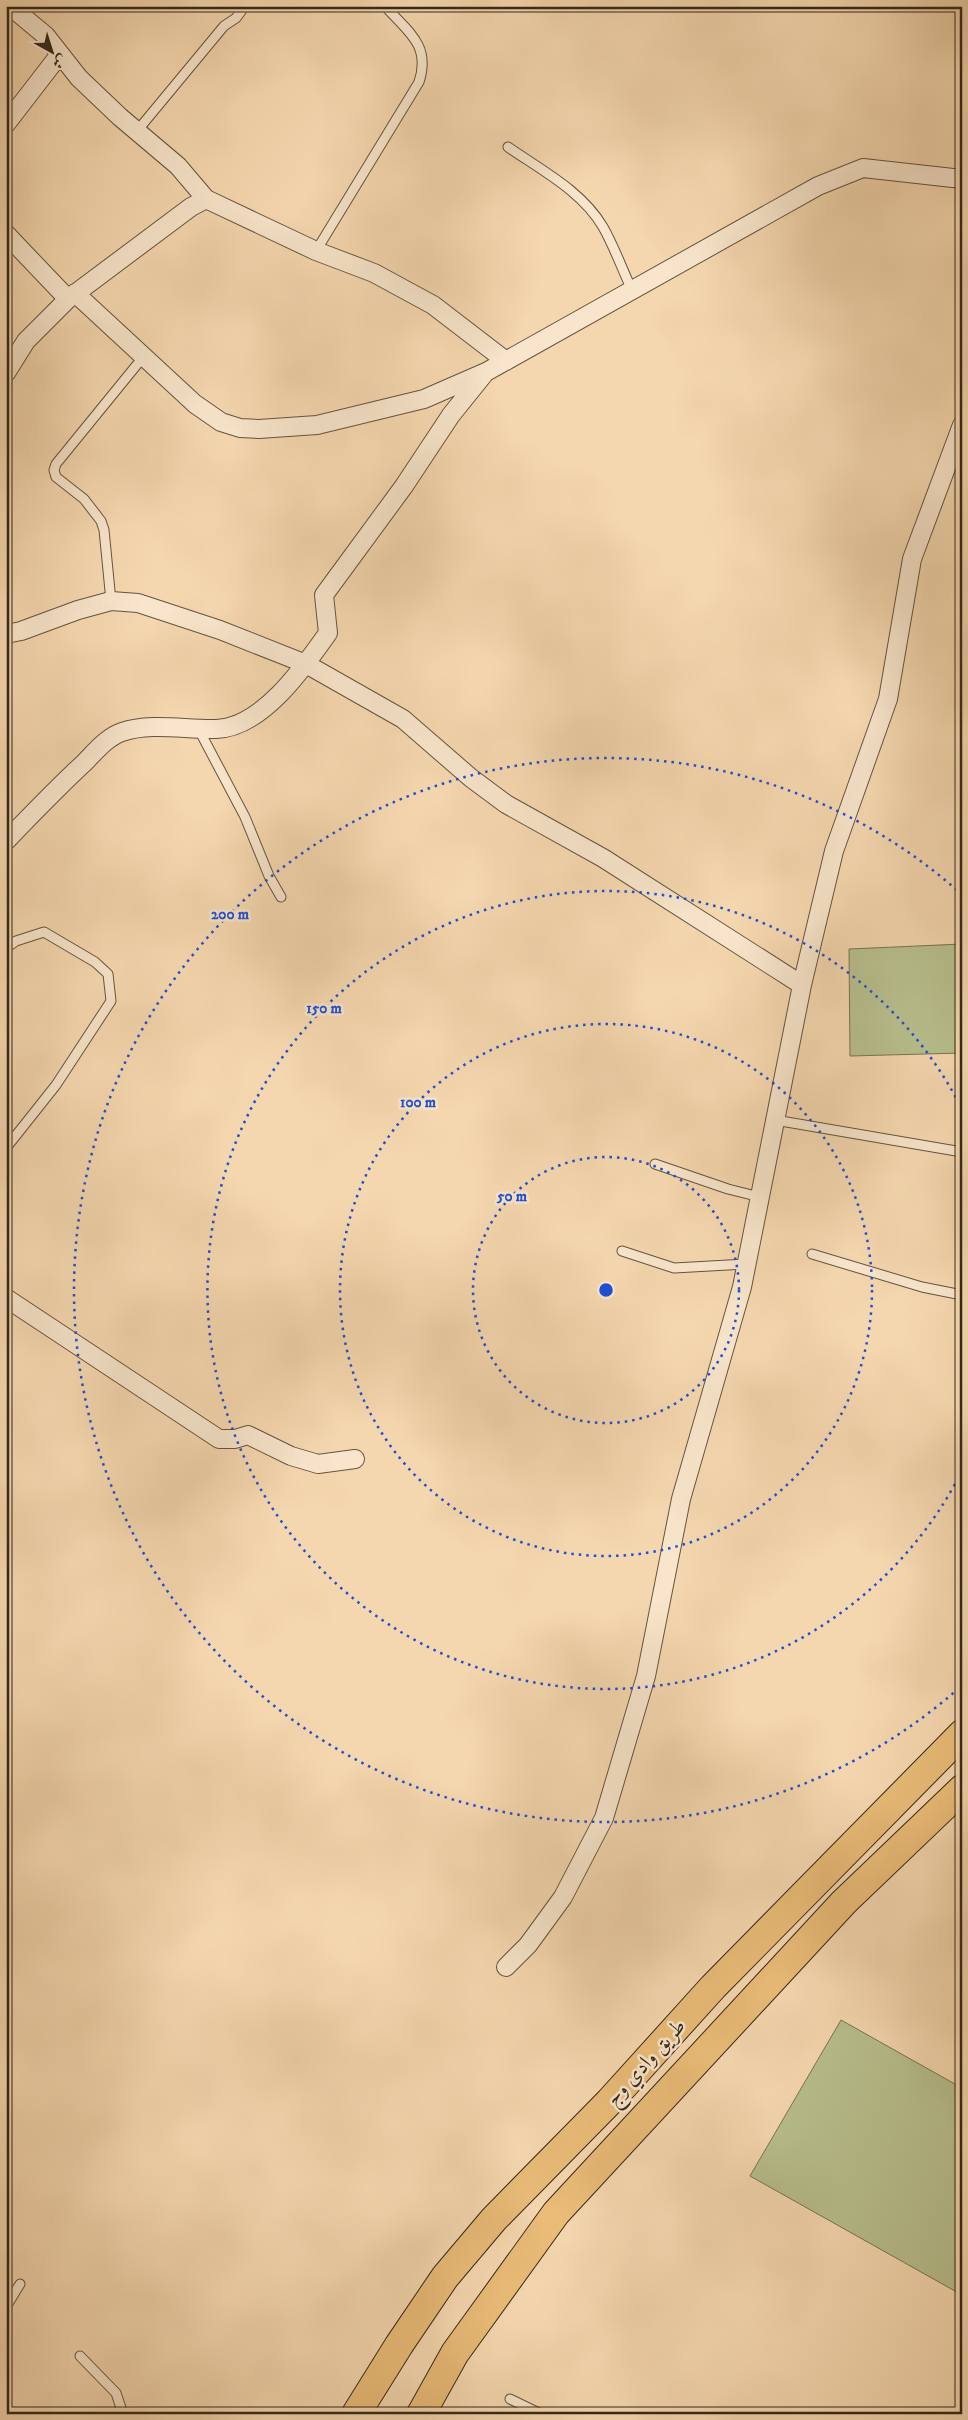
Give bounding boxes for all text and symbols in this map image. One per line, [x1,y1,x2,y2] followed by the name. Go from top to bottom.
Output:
[28,28,78,78] north arrow
[48,50,71,73] text: ش
[211,905,250,924] text: 200 m
[306,999,342,1018] text: 150 m
[400,1093,437,1112] text: 100 m
[496,1187,528,1206] text: 50 m
[597,1281,615,1299] centre of rings
[600,2014,695,2115] street label: طريق وادي وج

